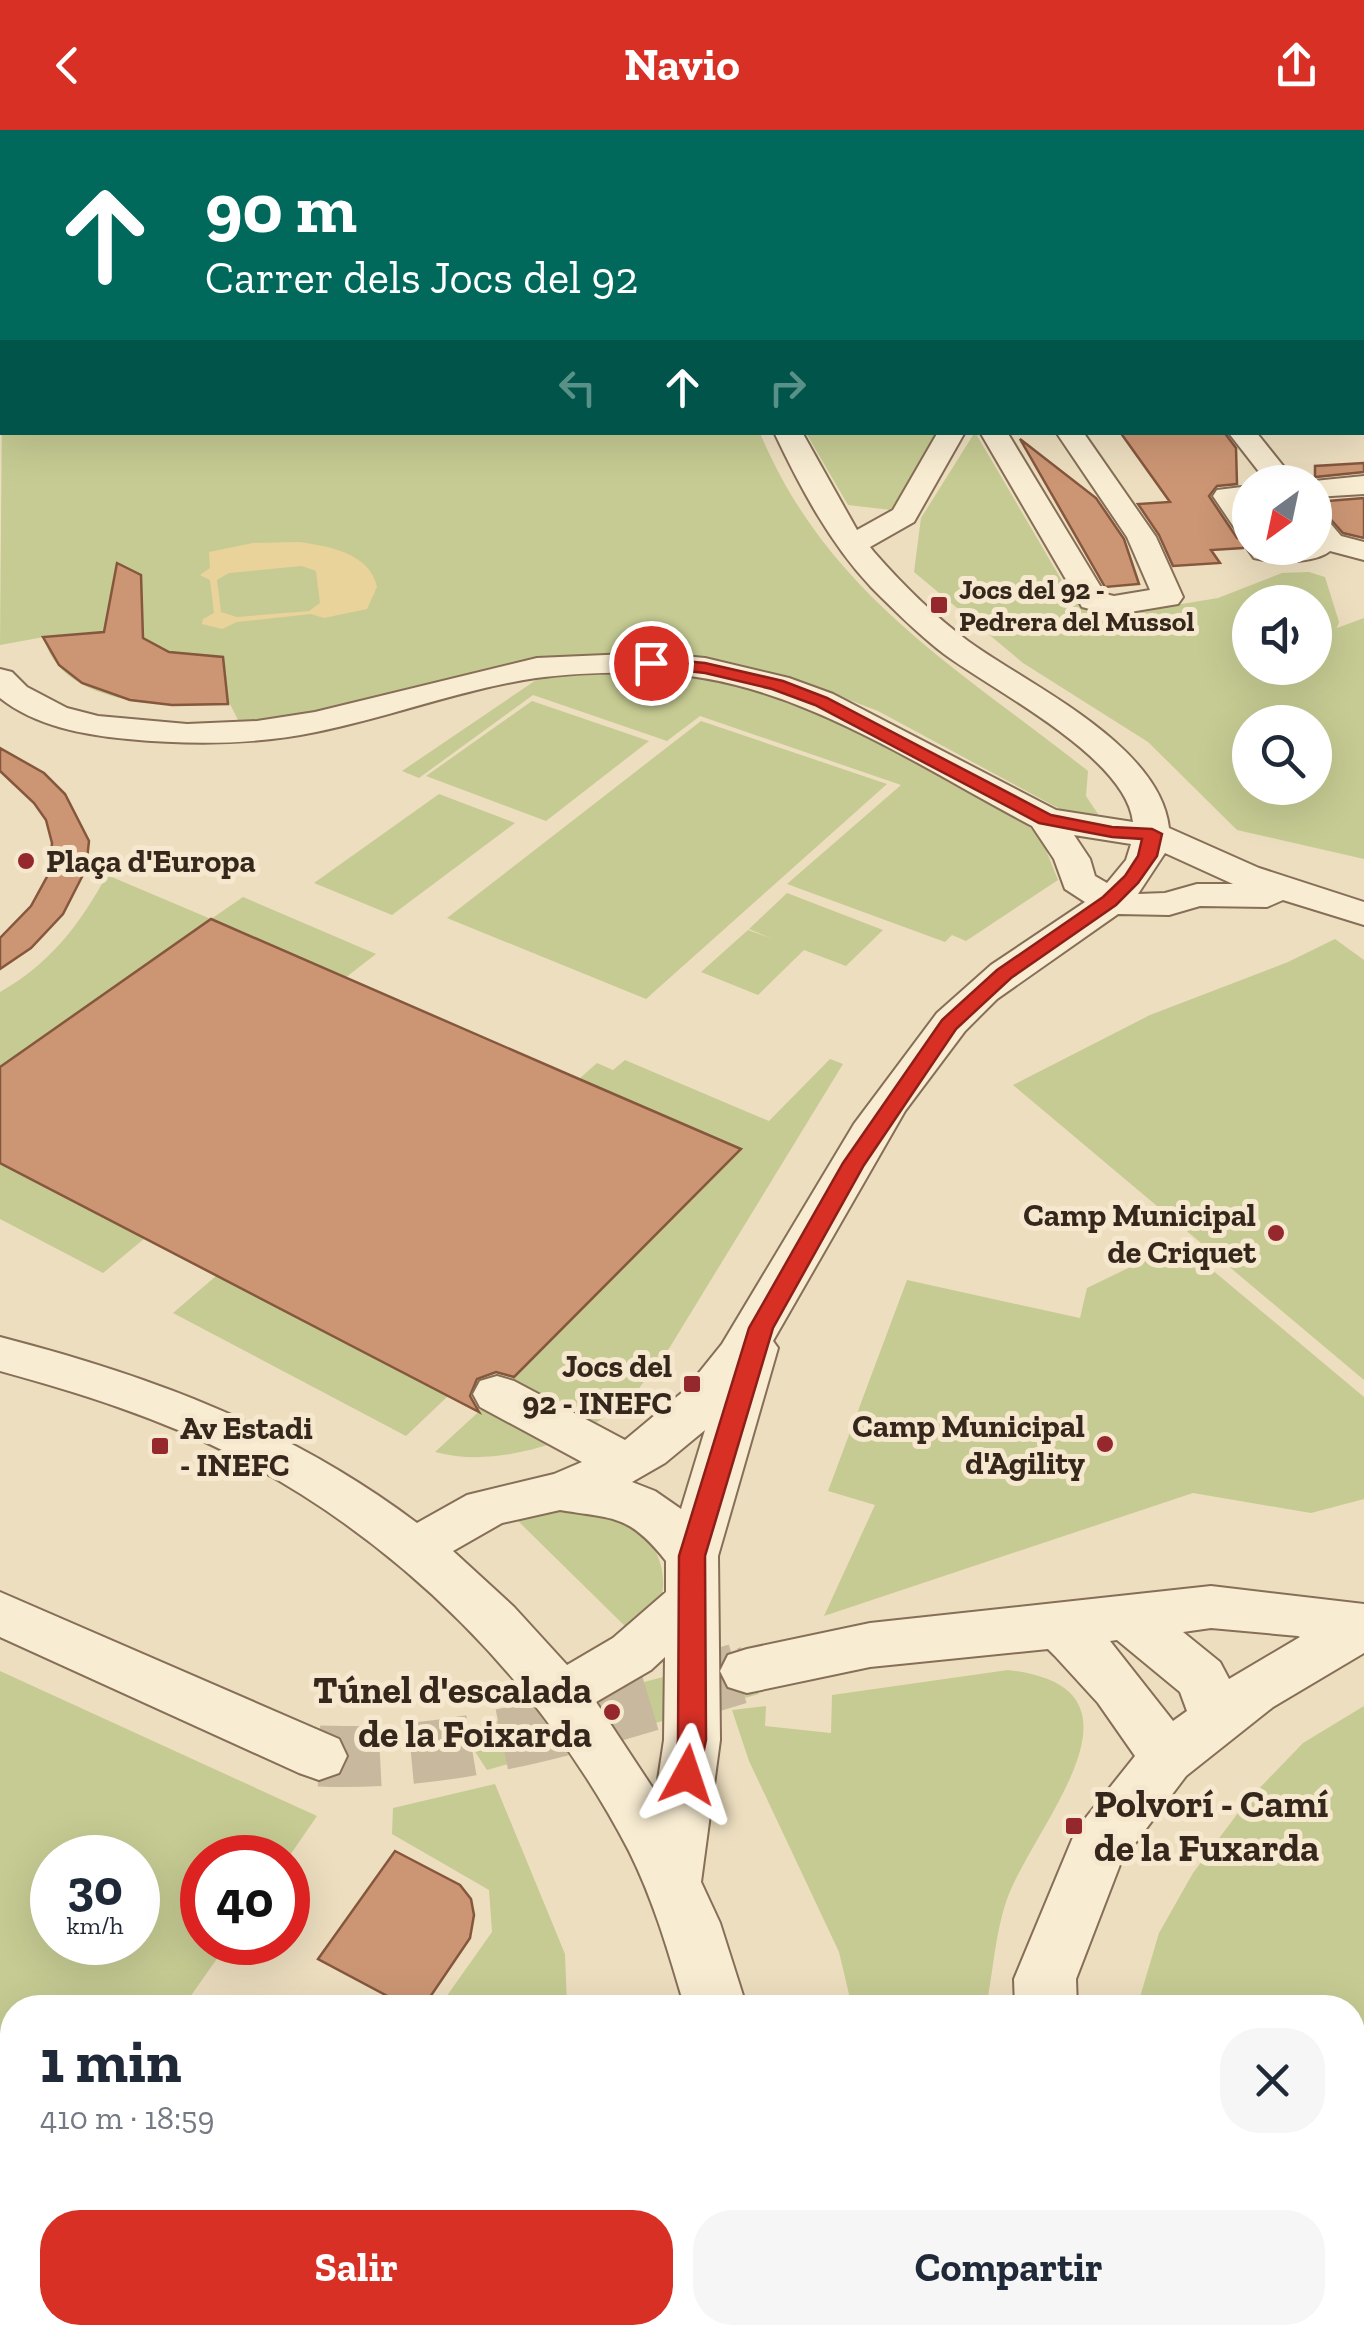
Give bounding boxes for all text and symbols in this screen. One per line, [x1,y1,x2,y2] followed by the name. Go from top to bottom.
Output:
[40,38,95,93] icon: back
[624,38,740,92] text: Navio
[1269,38,1324,93] icon: share
[205,166,357,250] text: 90 m
[40,170,170,300] icon: ahead
[205,251,638,305] text: Carrer dels Jocs del 92
[550,360,605,415] icon: left
[655,360,710,415] icon: ahead
[760,360,815,415] icon: right
[1232,465,1332,565] north arrow
[1232,465,1332,805] map controls
[959,573,1194,638] place label: Jocs del 92 - Pedrera del Mussol
[1232,585,1332,685] button: sound
[928,594,950,616] marker: Jocs del 92 - Pedrera del Mussol
[609,621,694,706] pin
[624,636,679,691] icon: arrive
[1232,705,1332,805] button: search
[46,842,256,880] place label: Plaça d'Europa
[15,850,37,872] marker: Plaça d'Europa
[1023,1196,1256,1271] place label: Camp Municipal de Criquet
[1265,1222,1287,1244] marker: Camp Municipal de Criquet
[522,1347,672,1422] place label: Jocs del 92 - INEFC
[681,1373,703,1395] marker: Jocs del 92 - INEFC
[852,1407,1085,1482] place label: Camp Municipal d'Agility
[180,1409,313,1484] place label: Av Estadi - INEFC
[1094,1433,1116,1455] marker: Camp Municipal d'Agility
[149,1435,171,1457] marker: Av Estadi - INEFC
[313,1667,592,1757] place label: Túnel d'escalada de la Foixarda
[601,1701,623,1723] marker: Túnel d'escalada de la Foixarda
[635,1723,739,1827] position arrow
[1094,1781,1328,1871] place label: Polvorí - Camí de la Fuxarda
[1063,1815,1085,1837] marker: Polvorí - Camí de la Fuxarda
[180,1835,310,1965] speed limit sign: 40
[67,1858,123,1918] text: 30
[66,1910,124,1940] text: km/h
[40,2025,182,2097] text: 1 min
[1220,2028,1325,2133] button: close
[40,2099,215,2137] text: 410 m · 18:59
[40,2210,673,2325] button: Salir
[693,2210,1325,2325] button: Compartir

